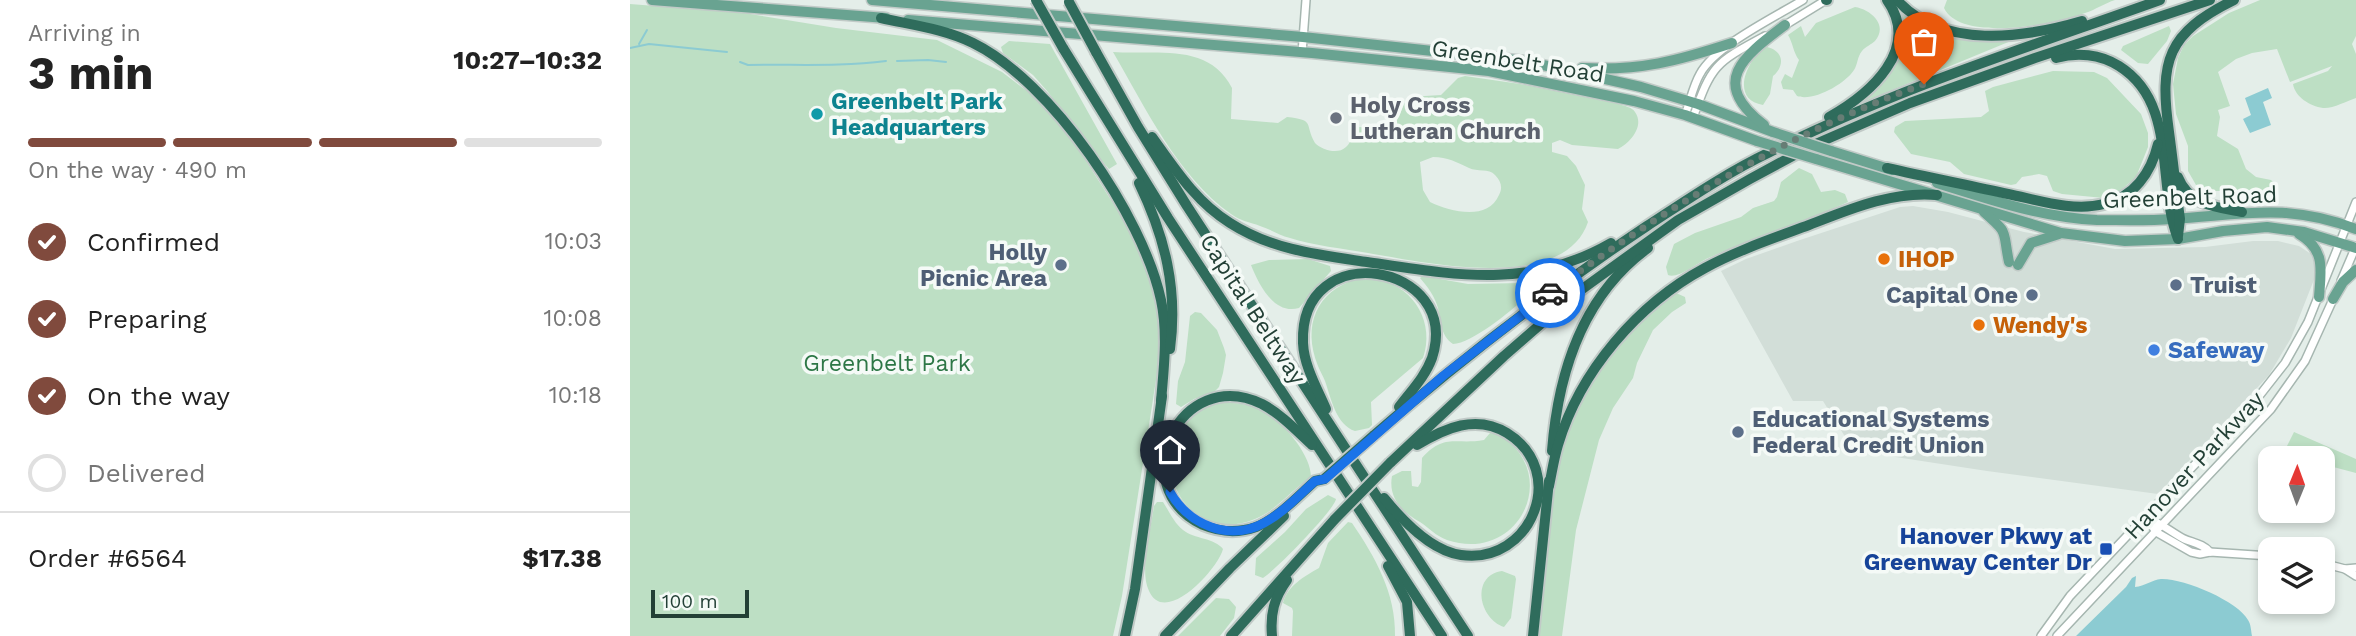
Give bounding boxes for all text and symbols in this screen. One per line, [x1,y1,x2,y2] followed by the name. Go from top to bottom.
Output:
[1894,12.0,1954,84] pin
[28,20,141,47] text: Arriving in
[1905,23,1943,61] icon: bag
[1430,35,1606,88] street label: Greenbelt Road
[453,45,602,75] text: 10:27–10:32
[28,46,154,100] text: 3 min
[831,88,1003,141] place label: Greenbelt Park Headquarters
[1350,92,1541,145] place label: Holy Cross Lutheran Church
[809,106,825,122] marker: Greenbelt Park Headquarters
[1328,110,1344,126] marker: Holy Cross Lutheran Church
[28,157,247,184] text: On the way · 490 m
[2102,181,2278,214] street label: Greenbelt Road
[28,223,66,261] icon: check
[87,227,220,257] text: Confirmed
[545,228,602,255] text: 10:03
[1194,229,1311,390] street label: Capital Beltway
[920,239,1048,292] place label: Holly Picnic Area
[1898,246,1955,273] place label: IHOP
[1876,251,1892,267] marker: IHOP
[1053,257,1069,273] marker: Holly Picnic Area
[1515,258,1585,328] courier
[2190,272,2257,299] place label: Truist
[1531,274,1569,312] icon: car
[2168,277,2184,293] marker: Truist
[1886,282,2018,309] place label: Capital One
[2024,287,2040,303] marker: Capital One
[28,300,66,338] icon: check
[87,304,207,334] text: Preparing
[543,305,602,332] text: 10:08
[1993,312,2088,339] place label: Wendy's
[1971,317,1987,333] marker: Wendy's
[2168,337,2265,364] place label: Safeway
[2146,342,2162,358] marker: Safeway
[803,350,971,377] park label: Greenbelt Park
[28,377,66,415] icon: check
[87,381,230,411] text: On the way
[549,382,602,409] text: 10:18
[2119,386,2270,545] street label: Hanover Parkway
[1752,406,1990,459] place label: Educational Systems Federal Credit Union
[1140,420,1200,492] pin
[1730,424,1746,440] marker: Educational Systems Federal Credit Union
[1151,431,1189,469] icon: home
[2258,446,2334,523] north arrow
[2258,446,2335,614] map controls
[87,458,206,488] text: Delivered
[1864,523,2092,576] place label: Hanover Pkwy at Greenway Center Dr
[2258,537,2335,614] button: layers
[2098,541,2114,557] marker: Hanover Pkwy at Greenway Center Dr
[28,543,187,573] text: Order #6564
[522,543,602,573] text: $17.38
[651,587,749,619] scale bar
[662,590,718,613] text: 100 m

